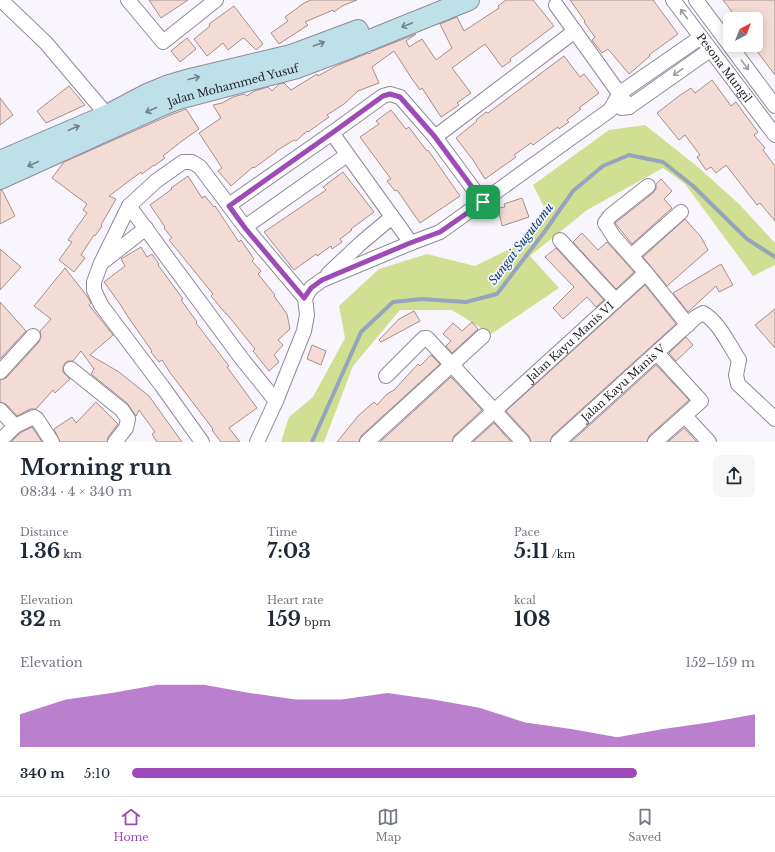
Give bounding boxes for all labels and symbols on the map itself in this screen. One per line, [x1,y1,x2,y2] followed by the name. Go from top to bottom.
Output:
[680,9,688,20] one-way arrow
[723,12,763,52] north arrow
[401,22,413,29] one-way arrow
[694,30,755,106] street label: Pesona Mungil
[313,40,325,48] one-way arrow
[740,59,749,70] one-way arrow
[164,61,301,110] street label: Jalan Mohammed Yusuf
[673,68,684,76] one-way arrow
[187,73,200,81] one-way arrow
[146,107,158,114] one-way arrow
[68,124,80,132] one-way arrow
[27,161,39,168] one-way arrow
[466,185,500,219] pin
[485,200,556,288] water label: Sungai Sugutamu
[522,298,617,386] street label: Jalan Kayu Manis VI
[577,341,668,426] street label: Jalan Kayu Manis V

